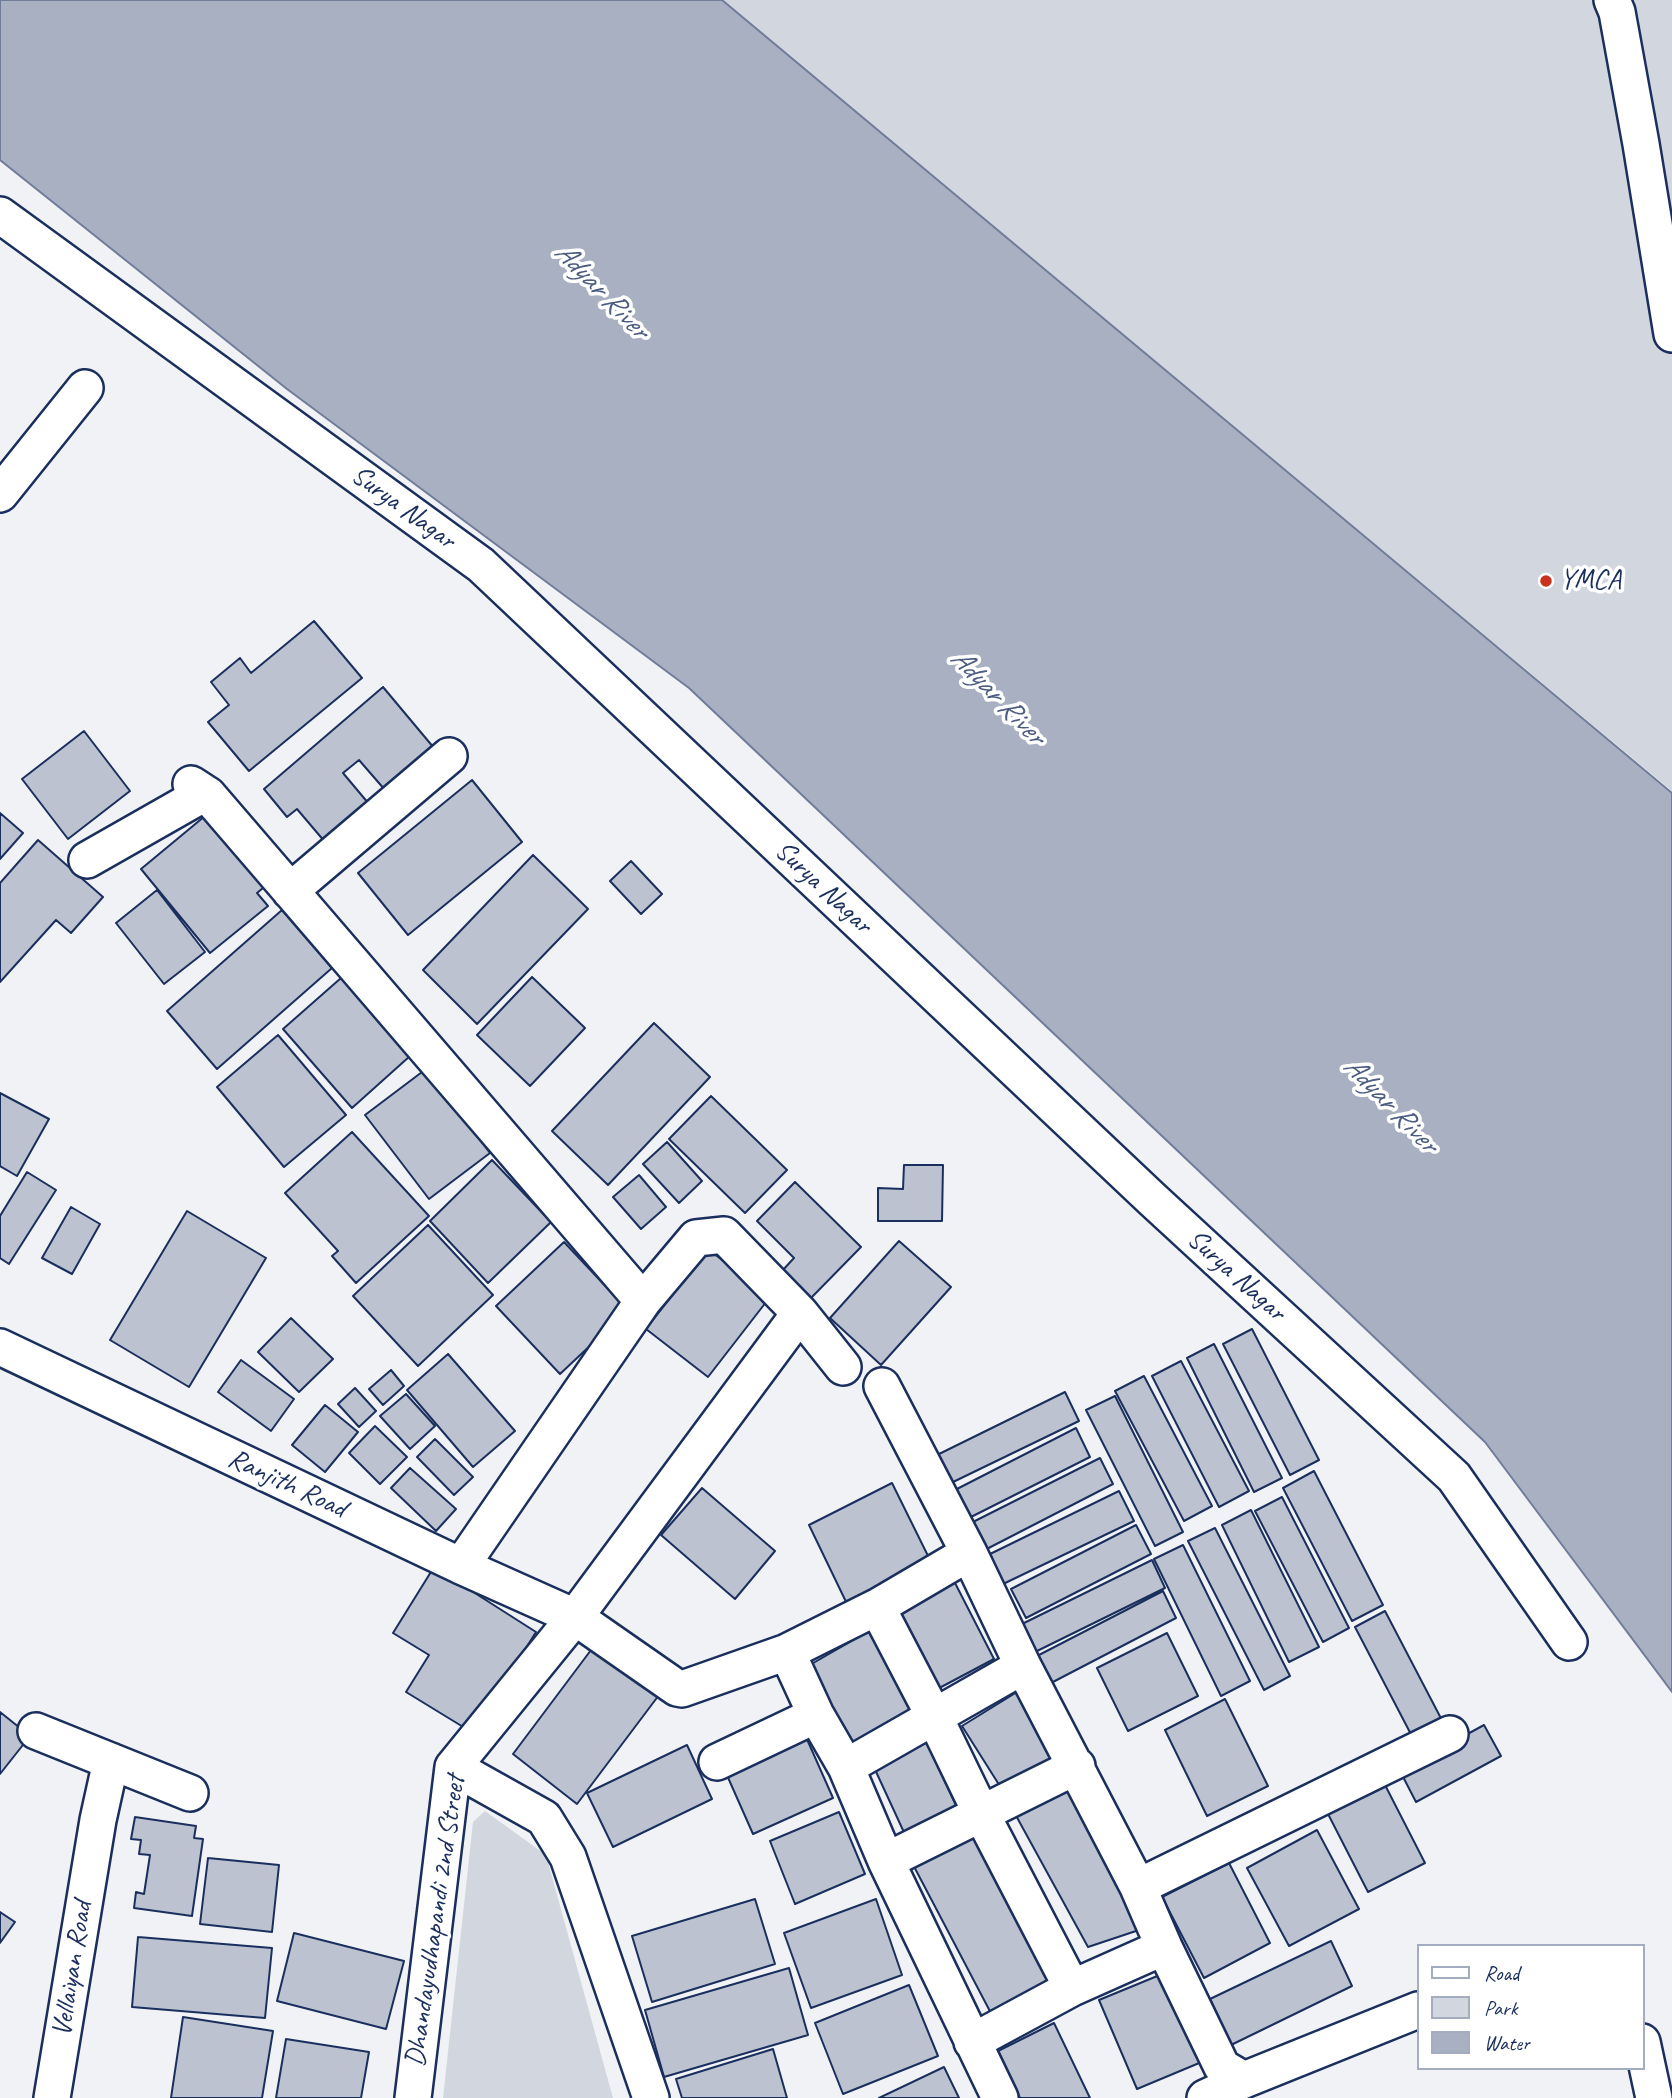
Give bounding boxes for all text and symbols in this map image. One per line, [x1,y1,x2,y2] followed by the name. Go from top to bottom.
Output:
[546,235,656,347] water label: Adyar River
[344,459,462,557] street label: Surya Nagar
[1560,564,1621,598] place label: YMCA
[1538,573,1554,589] marker: YMCA
[942,641,1052,753] water label: Adyar River
[767,834,879,942] street label: Surya Nagar
[1335,1049,1445,1161] water label: Adyar River
[1180,1223,1292,1329] street label: Surya Nagar
[223,1442,351,1526] street label: Ranjith Road
[399,1773,473,2069] street label: Dhandayudhapandi 2nd Street
[46,1899,100,2039] street label: Vellaiyan Road
[1416,1944,1644,2070] legend
[1484,1960,1519,1986] text: Road
[1484,1995,1517,2021] text: Park
[1484,2030,1530,2056] text: Water

